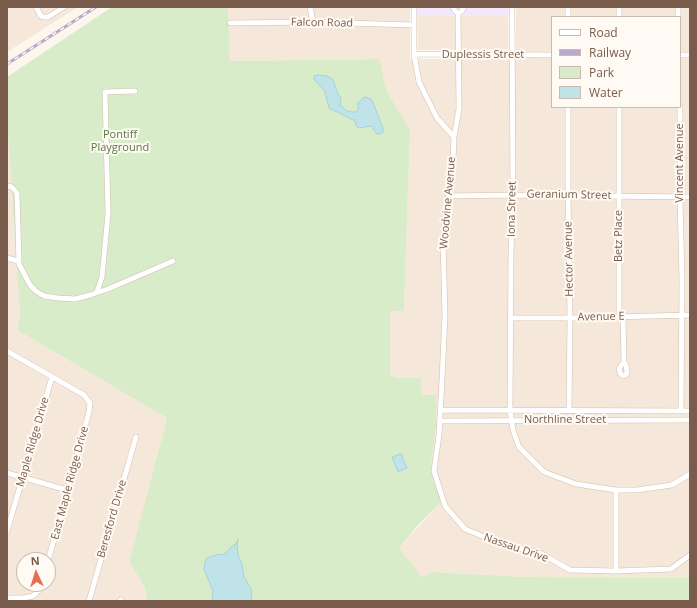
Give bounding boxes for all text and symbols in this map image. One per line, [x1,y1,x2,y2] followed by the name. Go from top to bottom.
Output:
[291,16,353,30] street label: Falcon Road
[551,16,681,108] legend
[589,24,618,41] text: Road
[589,44,631,61] text: Railway
[442,48,524,62] street label: Duplessis Street
[589,64,614,81] text: Park
[589,84,623,101] text: Water
[673,123,687,203] street label: Vincent Avenue
[91,128,149,154] park label: Pontiff Playground
[437,156,459,250] street label: Woodvine Avenue
[505,181,519,237] street label: Iona Street
[526,188,612,202] street label: Geranium Street
[612,210,626,262] street label: Betz Place
[562,221,576,297] street label: Hector Avenue
[577,310,625,324] street label: Avenue E
[14,396,52,488] street label: Maple Ridge Drive
[524,413,606,427] street label: Northline Street
[48,425,92,541] street label: East Maple Ridge Drive
[95,478,129,560] street label: Beresford Drive
[482,531,550,565] street label: Nassau Drive
[16,552,56,592] north arrow
[30,553,40,568] text: N

